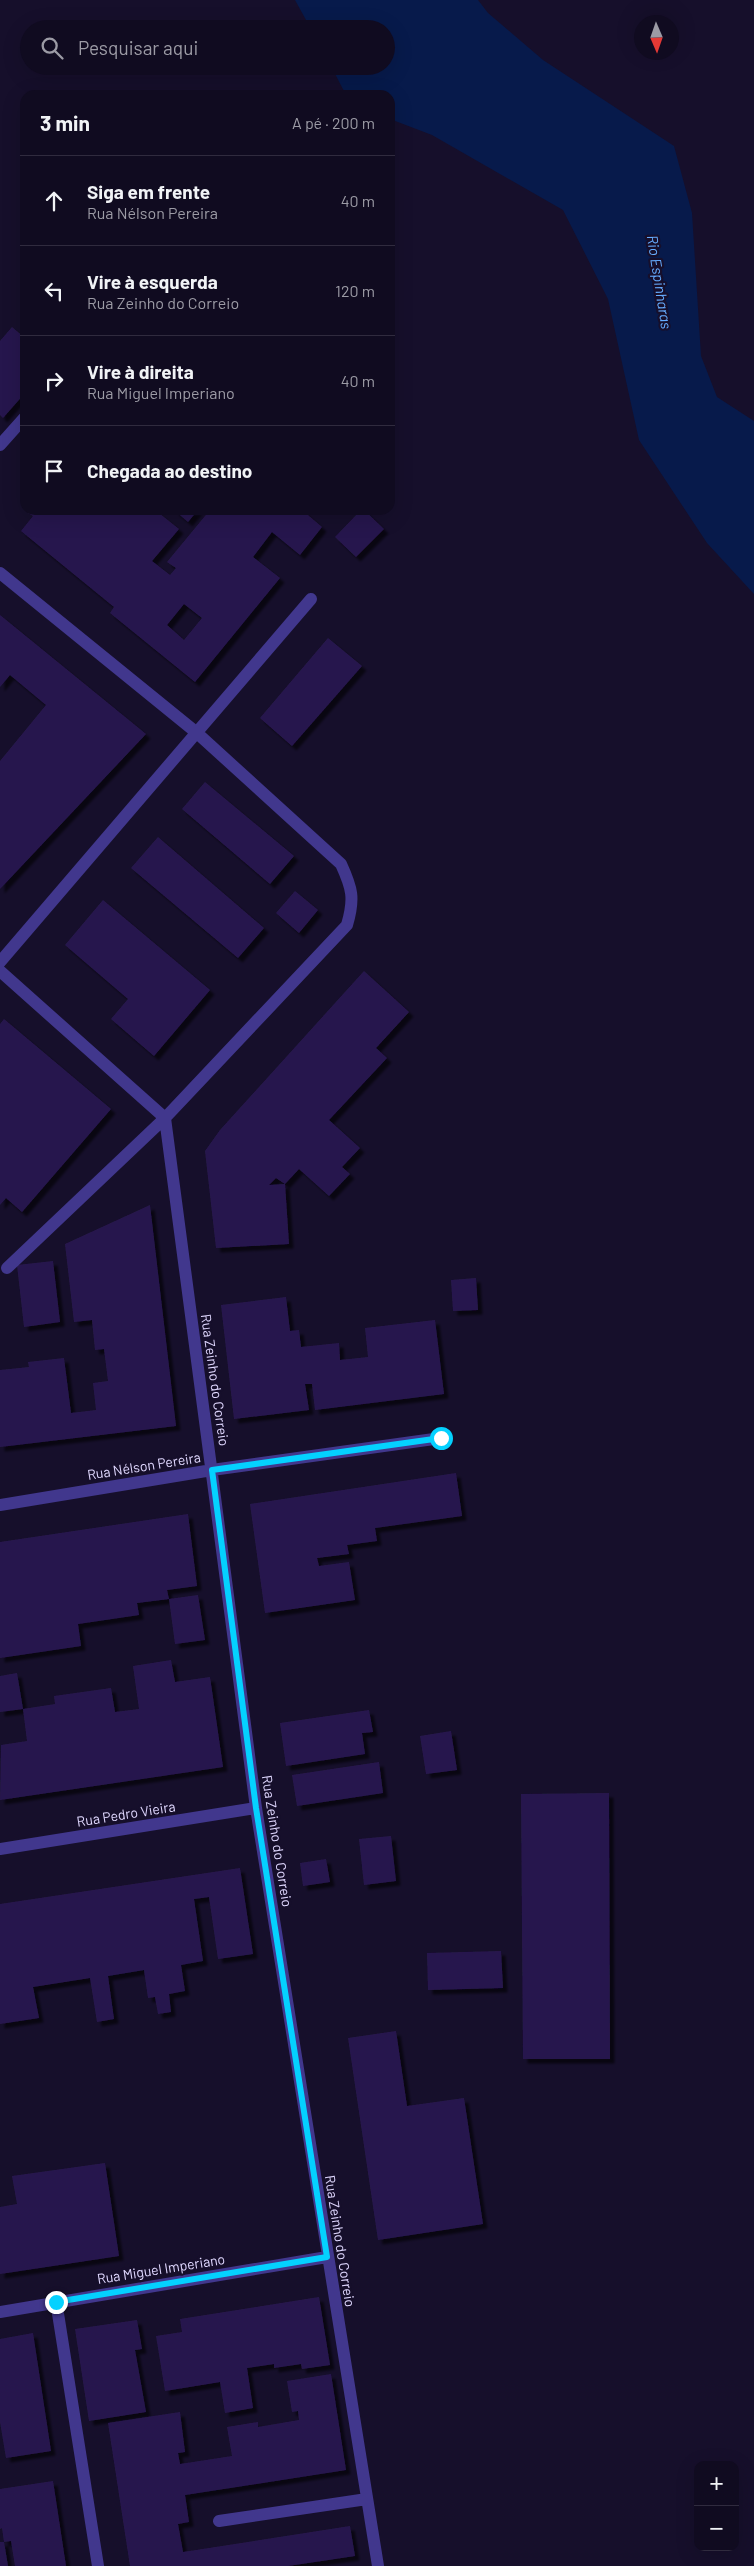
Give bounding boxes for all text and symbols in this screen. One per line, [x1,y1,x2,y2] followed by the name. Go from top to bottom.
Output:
[634,15,679,60] north arrow
[20,20,395,75] search box
[38,34,66,62] icon: search
[78,36,198,59] text: Pesquisar aqui
[40,110,90,135] text: 3 min
[292,113,375,132] text: A pé · 200 m
[87,180,210,203] text: Siga em frente
[40,187,68,215] icon: ahead
[341,191,375,210] text: 40 m
[87,203,218,222] text: Rua Nélson Pereira
[644,234,676,330] water label: Rio Espinharas
[87,270,218,293] text: Vire à esquerda
[40,277,68,305] icon: left
[335,281,375,300] text: 120 m
[87,293,239,312] text: Rua Zeinho do Correio
[87,360,194,383] text: Vire à direita
[40,367,68,395] icon: right
[341,371,375,390] text: 40 m
[87,383,235,402] text: Rua Miguel Imperiano
[40,457,68,485] icon: arrive
[87,459,252,482] text: Chegada ao destino
[198,1313,233,1447] street label: Rua Zeinho do Correio
[430,1427,453,1450] route start
[86,1448,202,1483] street label: Rua Nélson Pereira
[259,1774,296,1908] street label: Rua Zeinho do Correio
[75,1797,176,1830] street label: Rua Pedro Vieira
[322,2174,359,2308] street label: Rua Zeinho do Correio
[96,2250,226,2287] street label: Rua Miguel Imperiano
[45,2291,68,2314] route end
[694,2461,739,2551] map controls
[694,2461,739,2506] button: +
[694,2506,739,2551] button: −

